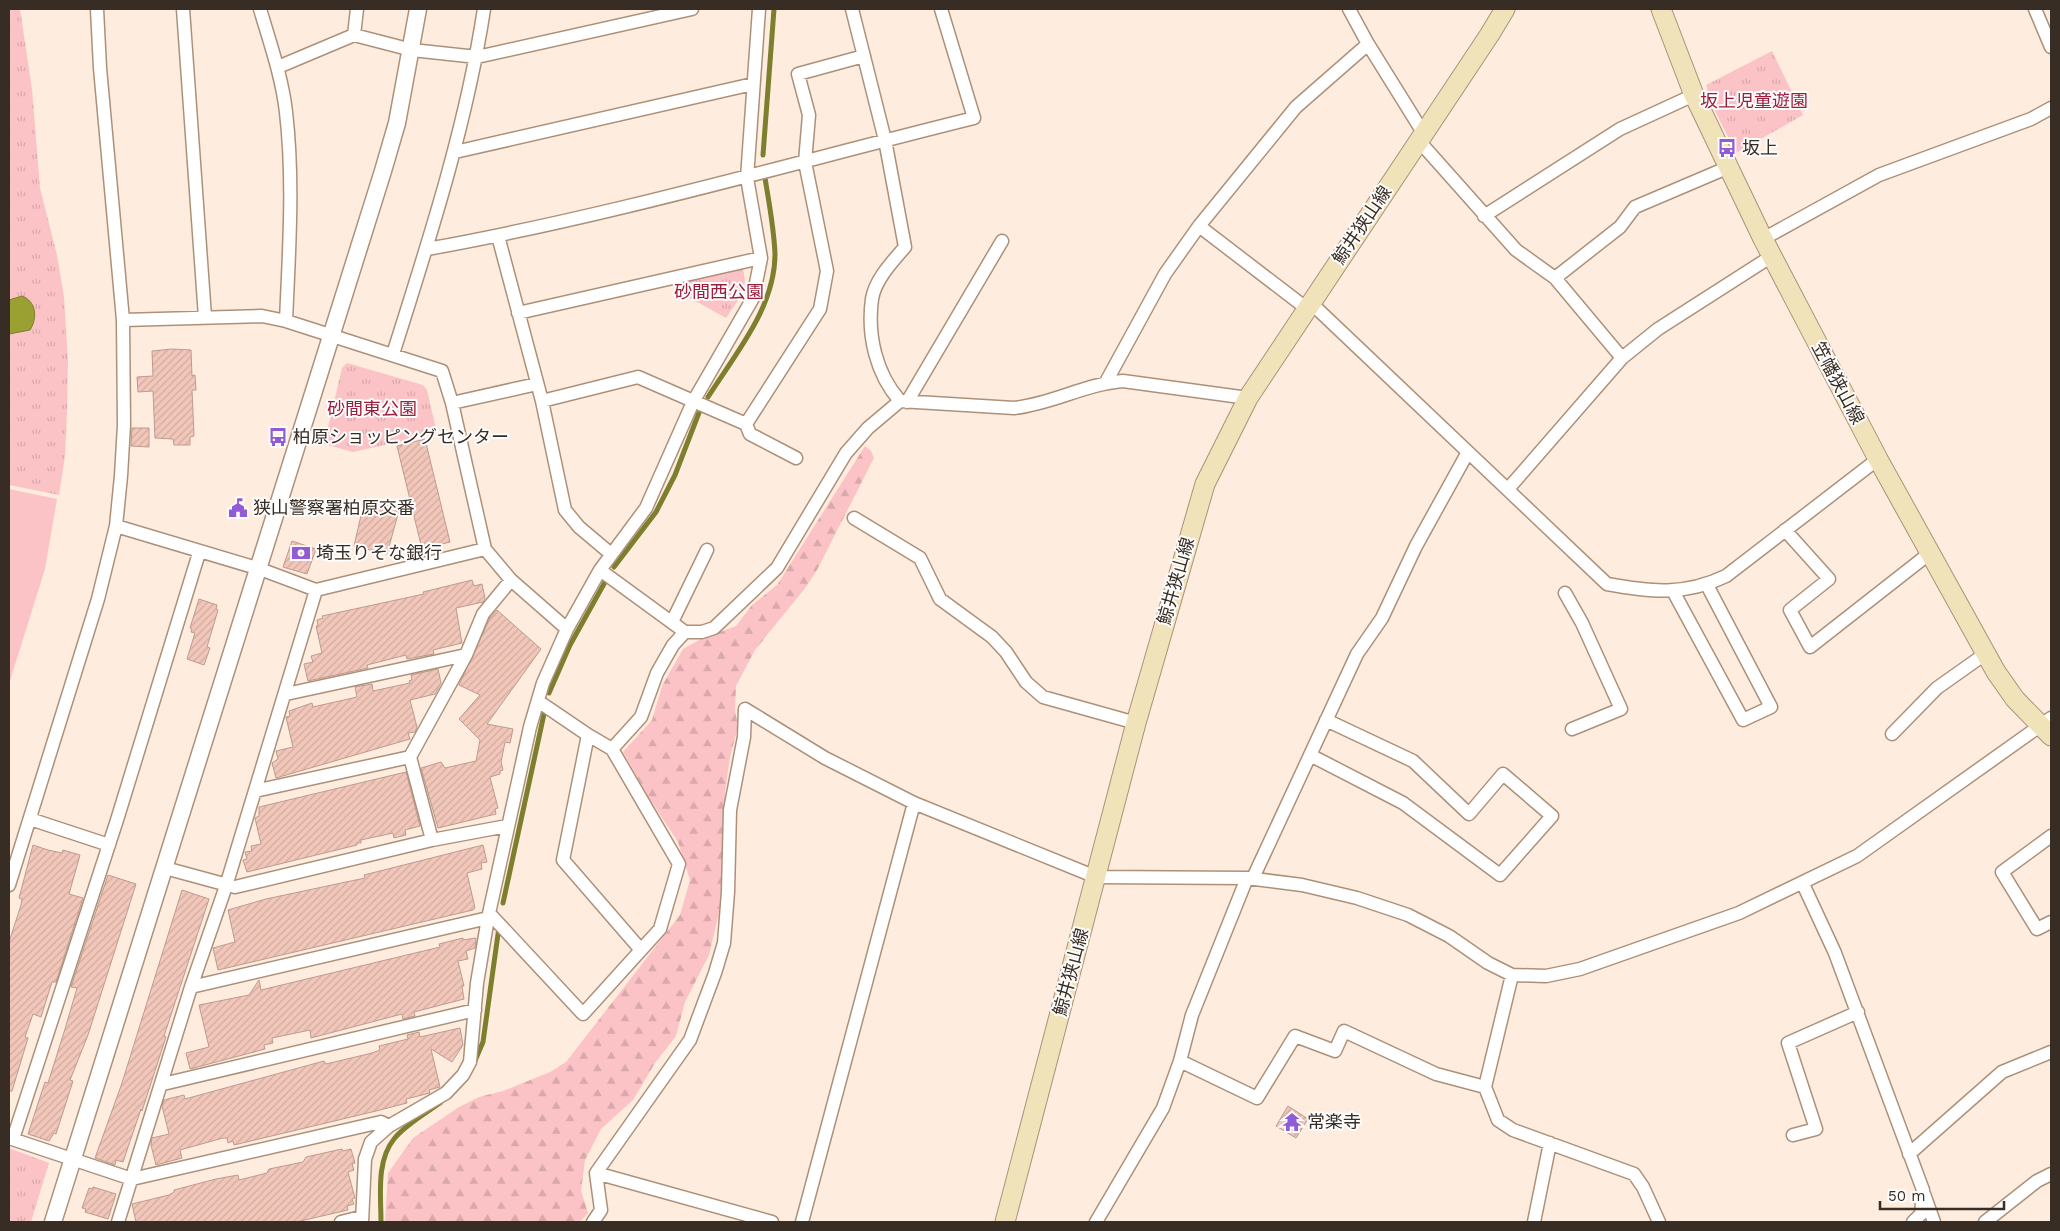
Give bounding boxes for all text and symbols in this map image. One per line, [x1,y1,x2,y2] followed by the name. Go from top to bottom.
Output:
[1700,90,1808,111] park label: 坂上児童遊園
[1716,137,1738,159] bus stop icon: 坂上
[1742,137,1778,158] place label: 坂上
[1328,182,1395,268] street label: 鯨井狭山線
[674,281,764,302] park label: 砂間西公園
[1808,338,1869,427] street label: 笠幡狭山線
[327,398,417,419] park label: 砂間東公園
[267,426,289,448] bus stop icon: 柏原ショッピングセンター
[293,426,509,447] place label: 柏原ショッピングセンター
[227,497,249,519] public building icon: 狭山警察署柏原交番
[253,497,415,518] place label: 狭山警察署柏原交番
[1153,535,1198,627] street label: 鯨井狭山線
[290,542,312,564] bank icon: 埼玉りそな銀行
[316,542,442,563] place label: 埼玉りそな銀行
[1049,926,1092,1018] street label: 鯨井狭山線
[1281,1111,1303,1133] temple icon: 常楽寺
[1307,1111,1361,1132] place label: 常楽寺
[1880,1178,2004,1210] scale bar
[1888,1187,1925,1205] text: 50 m

